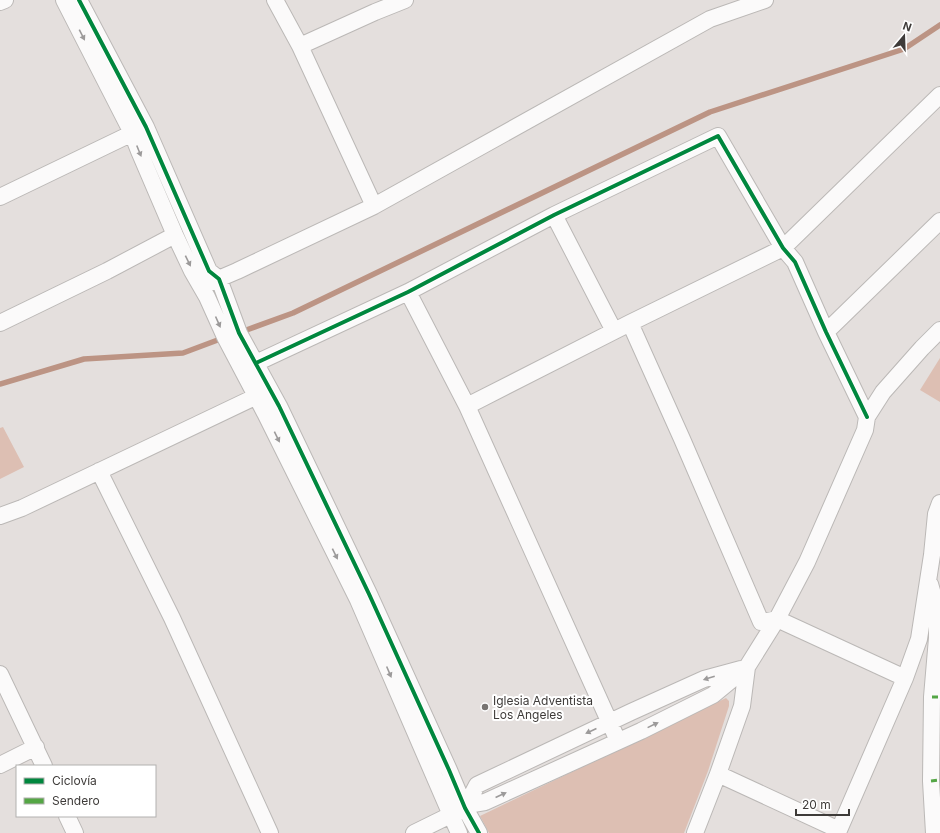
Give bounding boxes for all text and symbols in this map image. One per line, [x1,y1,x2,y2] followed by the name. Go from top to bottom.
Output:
[884,16,924,56] north arrow
[901,19,914,35] text: N
[79,29,85,41] one-way arrow
[137,146,143,158] one-way arrow
[185,255,191,267] one-way arrow
[215,316,221,327] one-way arrow
[274,431,281,443] one-way arrow
[332,548,338,559] one-way arrow
[385,666,392,678] one-way arrow
[703,675,715,681] one-way arrow
[493,693,593,722] place label: Iglesia Adventista Los Angeles
[480,702,490,712] marker: Iglesia Adventista Los Angeles
[647,721,659,728] one-way arrow
[585,728,597,734] one-way arrow
[16,765,156,817] legend
[52,773,97,788] text: Ciclovía
[796,791,849,817] scale bar
[495,792,507,798] one-way arrow
[52,793,100,808] text: Sendero
[802,797,831,812] text: 20 m

